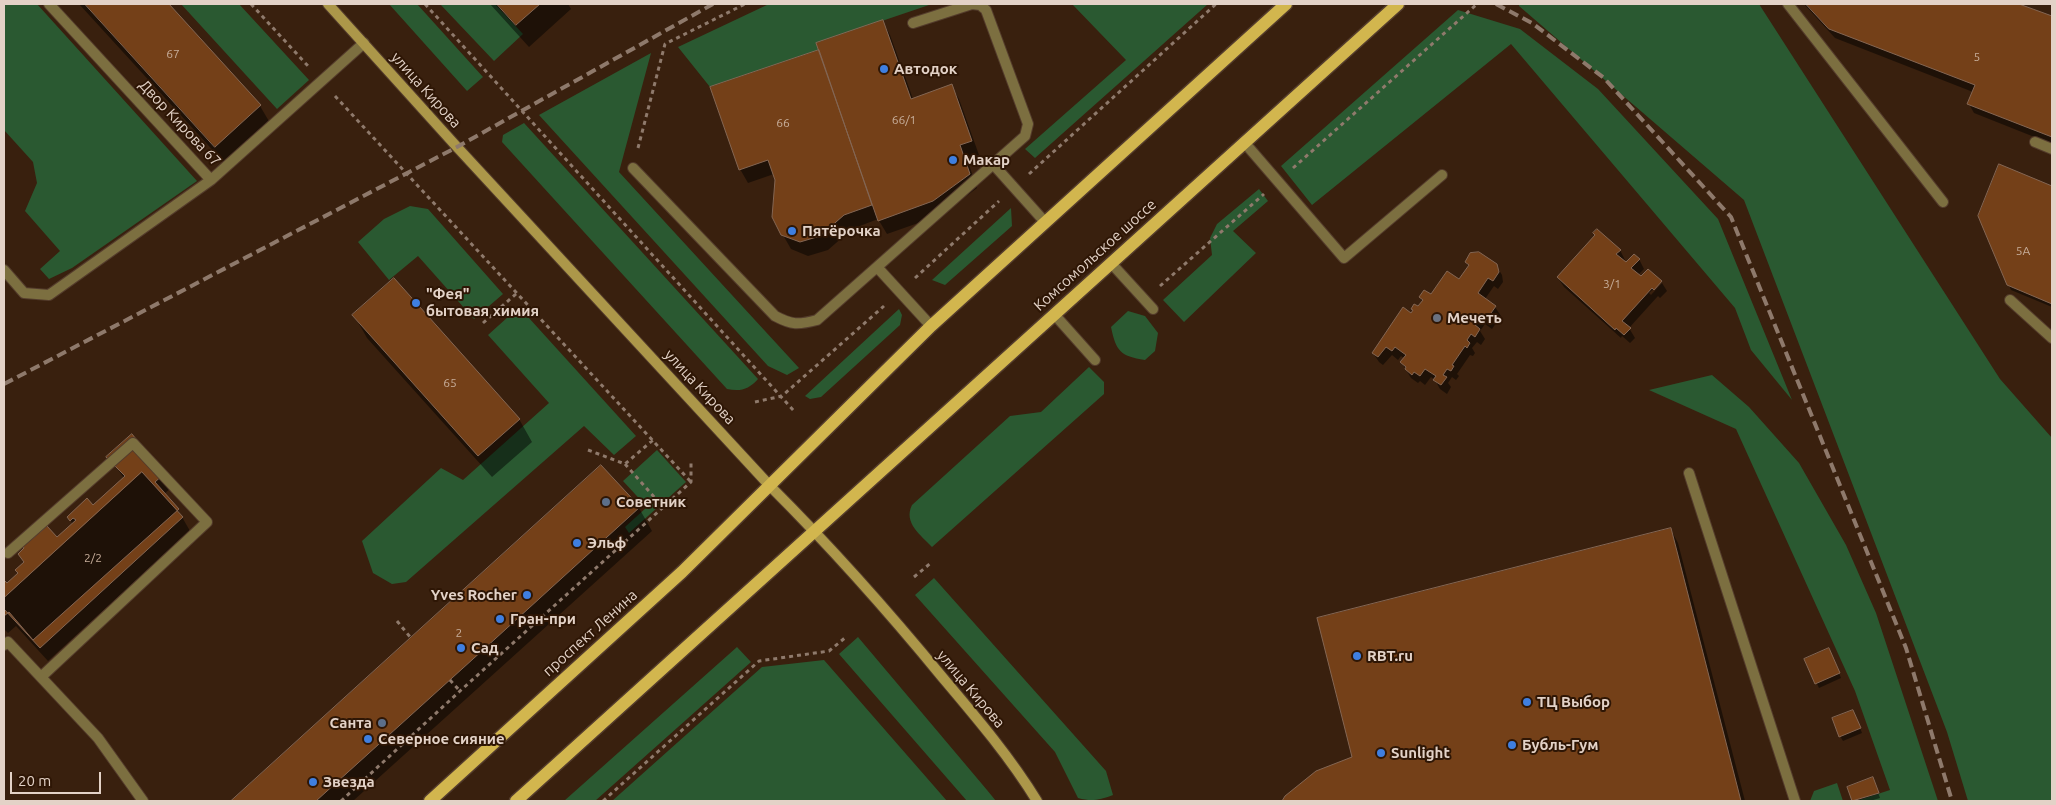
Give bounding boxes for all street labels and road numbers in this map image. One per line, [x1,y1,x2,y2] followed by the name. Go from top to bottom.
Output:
[387,48,465,132] street label: улица Кирова
[135,76,225,170] street label: Двор Кирова 67
[1030,195,1160,315] street label: Комсомольское шоссе
[661,346,739,428] street label: улица Кирова
[539,586,641,680] street label: проспект Ленина
[933,646,1009,732] street label: улица Кирова

